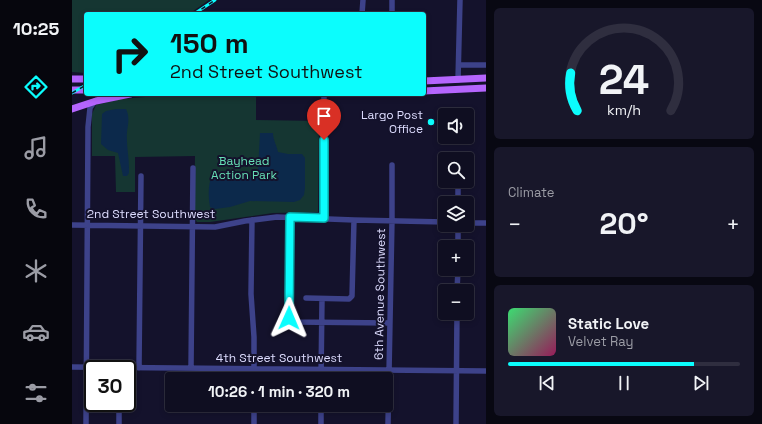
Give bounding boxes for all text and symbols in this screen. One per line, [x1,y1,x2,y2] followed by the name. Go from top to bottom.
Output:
[13,17,59,40] text: 10:25
[170,25,249,61] text: 150 m
[104,28,156,80] icon: right
[599,53,649,106] text: 24
[170,60,363,83] text: 2nd Street Southwest
[22,73,50,101] icon: directions
[307,99,341,140] pin
[607,101,641,119] text: km/h
[313,105,335,127] icon: arrive
[361,107,423,137] place label: Largo Post Office
[438,108,474,320] map controls
[438,108,474,144] button: sound
[426,117,436,127] marker: Largo Post Office
[22,134,50,162] icon: music
[438,152,474,188] button: search
[211,153,277,183] park label: Bayhead Action Park
[508,184,554,201] text: Climate
[22,195,50,223] icon: phone
[438,196,474,232] button: layers
[599,204,649,243] text: 20°
[87,206,215,222] street label: 2nd Street Southwest
[508,210,522,238] text: −
[726,210,740,238] text: +
[371,228,389,360] street label: 6th Avenue Southwest
[438,240,474,276] button: +
[22,257,50,285] icon: climate
[438,284,474,320] button: −
[268,297,310,339] position arrow
[568,314,649,333] text: Static Love
[22,318,50,346] icon: car
[568,333,633,350] text: Velvet Ray
[216,350,342,366] street label: 4th Street Southwest
[84,360,136,412] speed limit sign: 30
[536,372,558,394] icon: previous
[613,372,635,394] icon: pause
[690,372,712,394] icon: next
[22,379,50,407] icon: filters
[208,382,350,401] text: 10:26 · 1 min · 320 m

